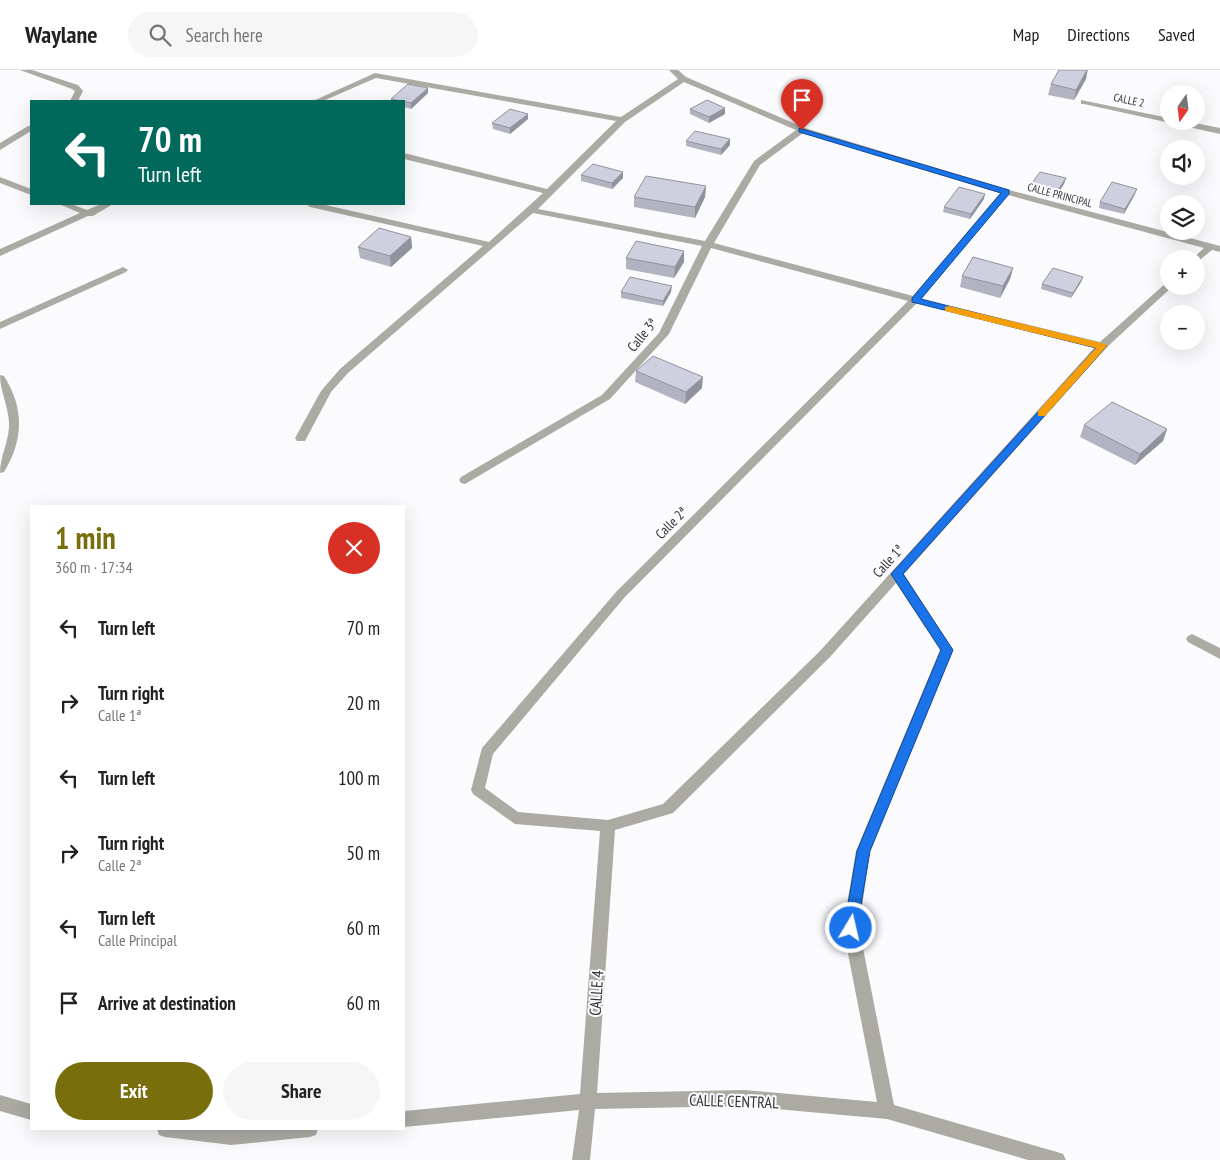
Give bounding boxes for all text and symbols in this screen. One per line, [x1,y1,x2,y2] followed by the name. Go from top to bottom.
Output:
[128,12,478,57] search box
[25,19,98,50] text: Waylane
[146,21,174,49] icon: search
[186,23,263,47] text: Search here
[1013,23,1039,46] text: Map
[1067,23,1130,46] text: Directions
[1158,23,1195,46] text: Saved
[781,79,823,130] pin
[1160,85,1205,130] north arrow
[1160,85,1205,350] map controls
[788,86,816,114] icon: arrive
[1112,90,1146,110] street label: CALLE 2
[138,116,202,162] text: 70 m
[55,120,120,185] icon: left
[1160,140,1205,185] button: sound
[138,160,202,188] text: Turn left
[1026,180,1094,210] street label: CALLE PRINCIPAL
[1160,195,1205,240] button: layers
[1160,250,1205,295] button: +
[1160,305,1205,350] button: −
[623,315,661,355] street label: Calle 3ª
[651,503,691,543] street label: Calle 2ª
[55,518,116,557] text: 1 min
[328,522,380,574] button: close
[869,541,907,581] street label: Calle 1ª
[55,557,133,577] text: 360 m · 17:34
[55,614,83,642] icon: left
[98,616,155,640] text: Turn left
[347,616,380,640] text: 70 m
[98,681,164,705] text: Turn right
[55,689,83,717] icon: right
[347,691,380,715] text: 20 m
[98,705,141,725] text: Calle 1ª
[55,764,83,792] icon: left
[98,766,155,790] text: Turn left
[338,766,380,790] text: 100 m
[98,831,164,855] text: Turn right
[55,839,83,867] icon: right
[347,841,380,865] text: 50 m
[98,855,141,875] text: Calle 2ª
[824,901,876,953] position arrow
[98,906,155,930] text: Turn left
[55,914,83,942] icon: left
[347,916,380,940] text: 60 m
[98,930,177,950] text: Calle Principal
[584,970,608,1016] street label: CALLE 4
[55,989,83,1017] icon: arrive
[98,991,236,1015] text: Arrive at destination
[347,991,380,1015] text: 60 m
[55,1062,213,1120] button: Exit
[223,1062,380,1120] button: Share
[689,1089,779,1113] street label: CALLE CENTRAL

